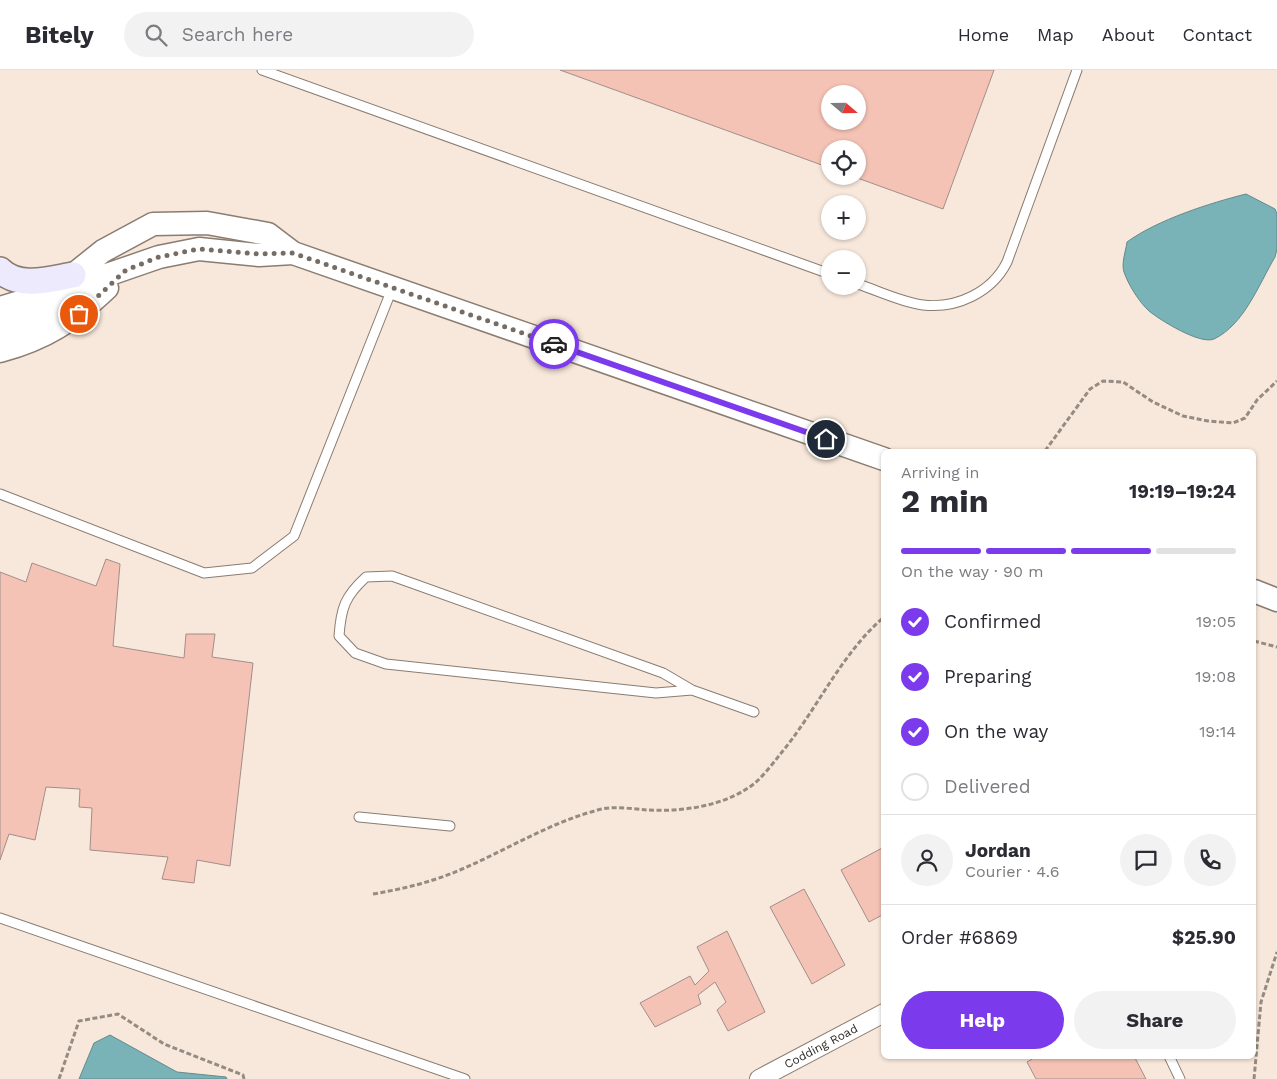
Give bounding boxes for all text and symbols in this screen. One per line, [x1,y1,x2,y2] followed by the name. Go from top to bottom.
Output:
[124,12,474,57] search box
[25,21,94,49] text: Bitely
[142,21,170,49] icon: search
[182,23,293,46] text: Search here
[958,24,1009,45] text: Home
[1037,24,1074,45] text: Map
[1102,24,1154,45] text: About
[1182,24,1252,45] text: Contact
[821,85,866,130] north arrow
[821,85,866,295] map controls
[821,140,866,185] button: locate
[821,195,866,240] button: +
[821,250,866,295] button: −
[58,293,100,335] pin
[65,300,93,328] icon: bag
[529,319,579,369] courier
[540,330,568,358] icon: car
[805,418,847,460] pin
[812,425,840,453] icon: home
[901,463,979,482] text: Arriving in
[1129,480,1236,503] text: 19:19–19:24
[901,482,989,520] text: 2 min
[901,562,1044,581] text: On the way · 90 m
[901,608,929,636] icon: check
[944,610,1041,633] text: Confirmed
[1196,612,1236,631] text: 19:05
[901,663,929,691] icon: check
[944,665,1031,688] text: Preparing
[1195,667,1236,686] text: 19:08
[901,718,929,746] icon: check
[944,720,1048,743] text: On the way
[1199,722,1236,741] text: 19:14
[944,775,1031,798] text: Delivered
[901,834,953,886] button: person
[1120,834,1172,886] button: chat
[1184,834,1236,886] button: phone
[965,839,1031,862] text: Jordan
[965,862,1060,881] text: Courier · 4.6
[901,926,1018,949] text: Order #6869
[1172,926,1236,949] text: $25.90
[901,991,1064,1049] button: Help
[1074,991,1236,1049] button: Share
[782,1021,860,1071] street label: Codding Road

